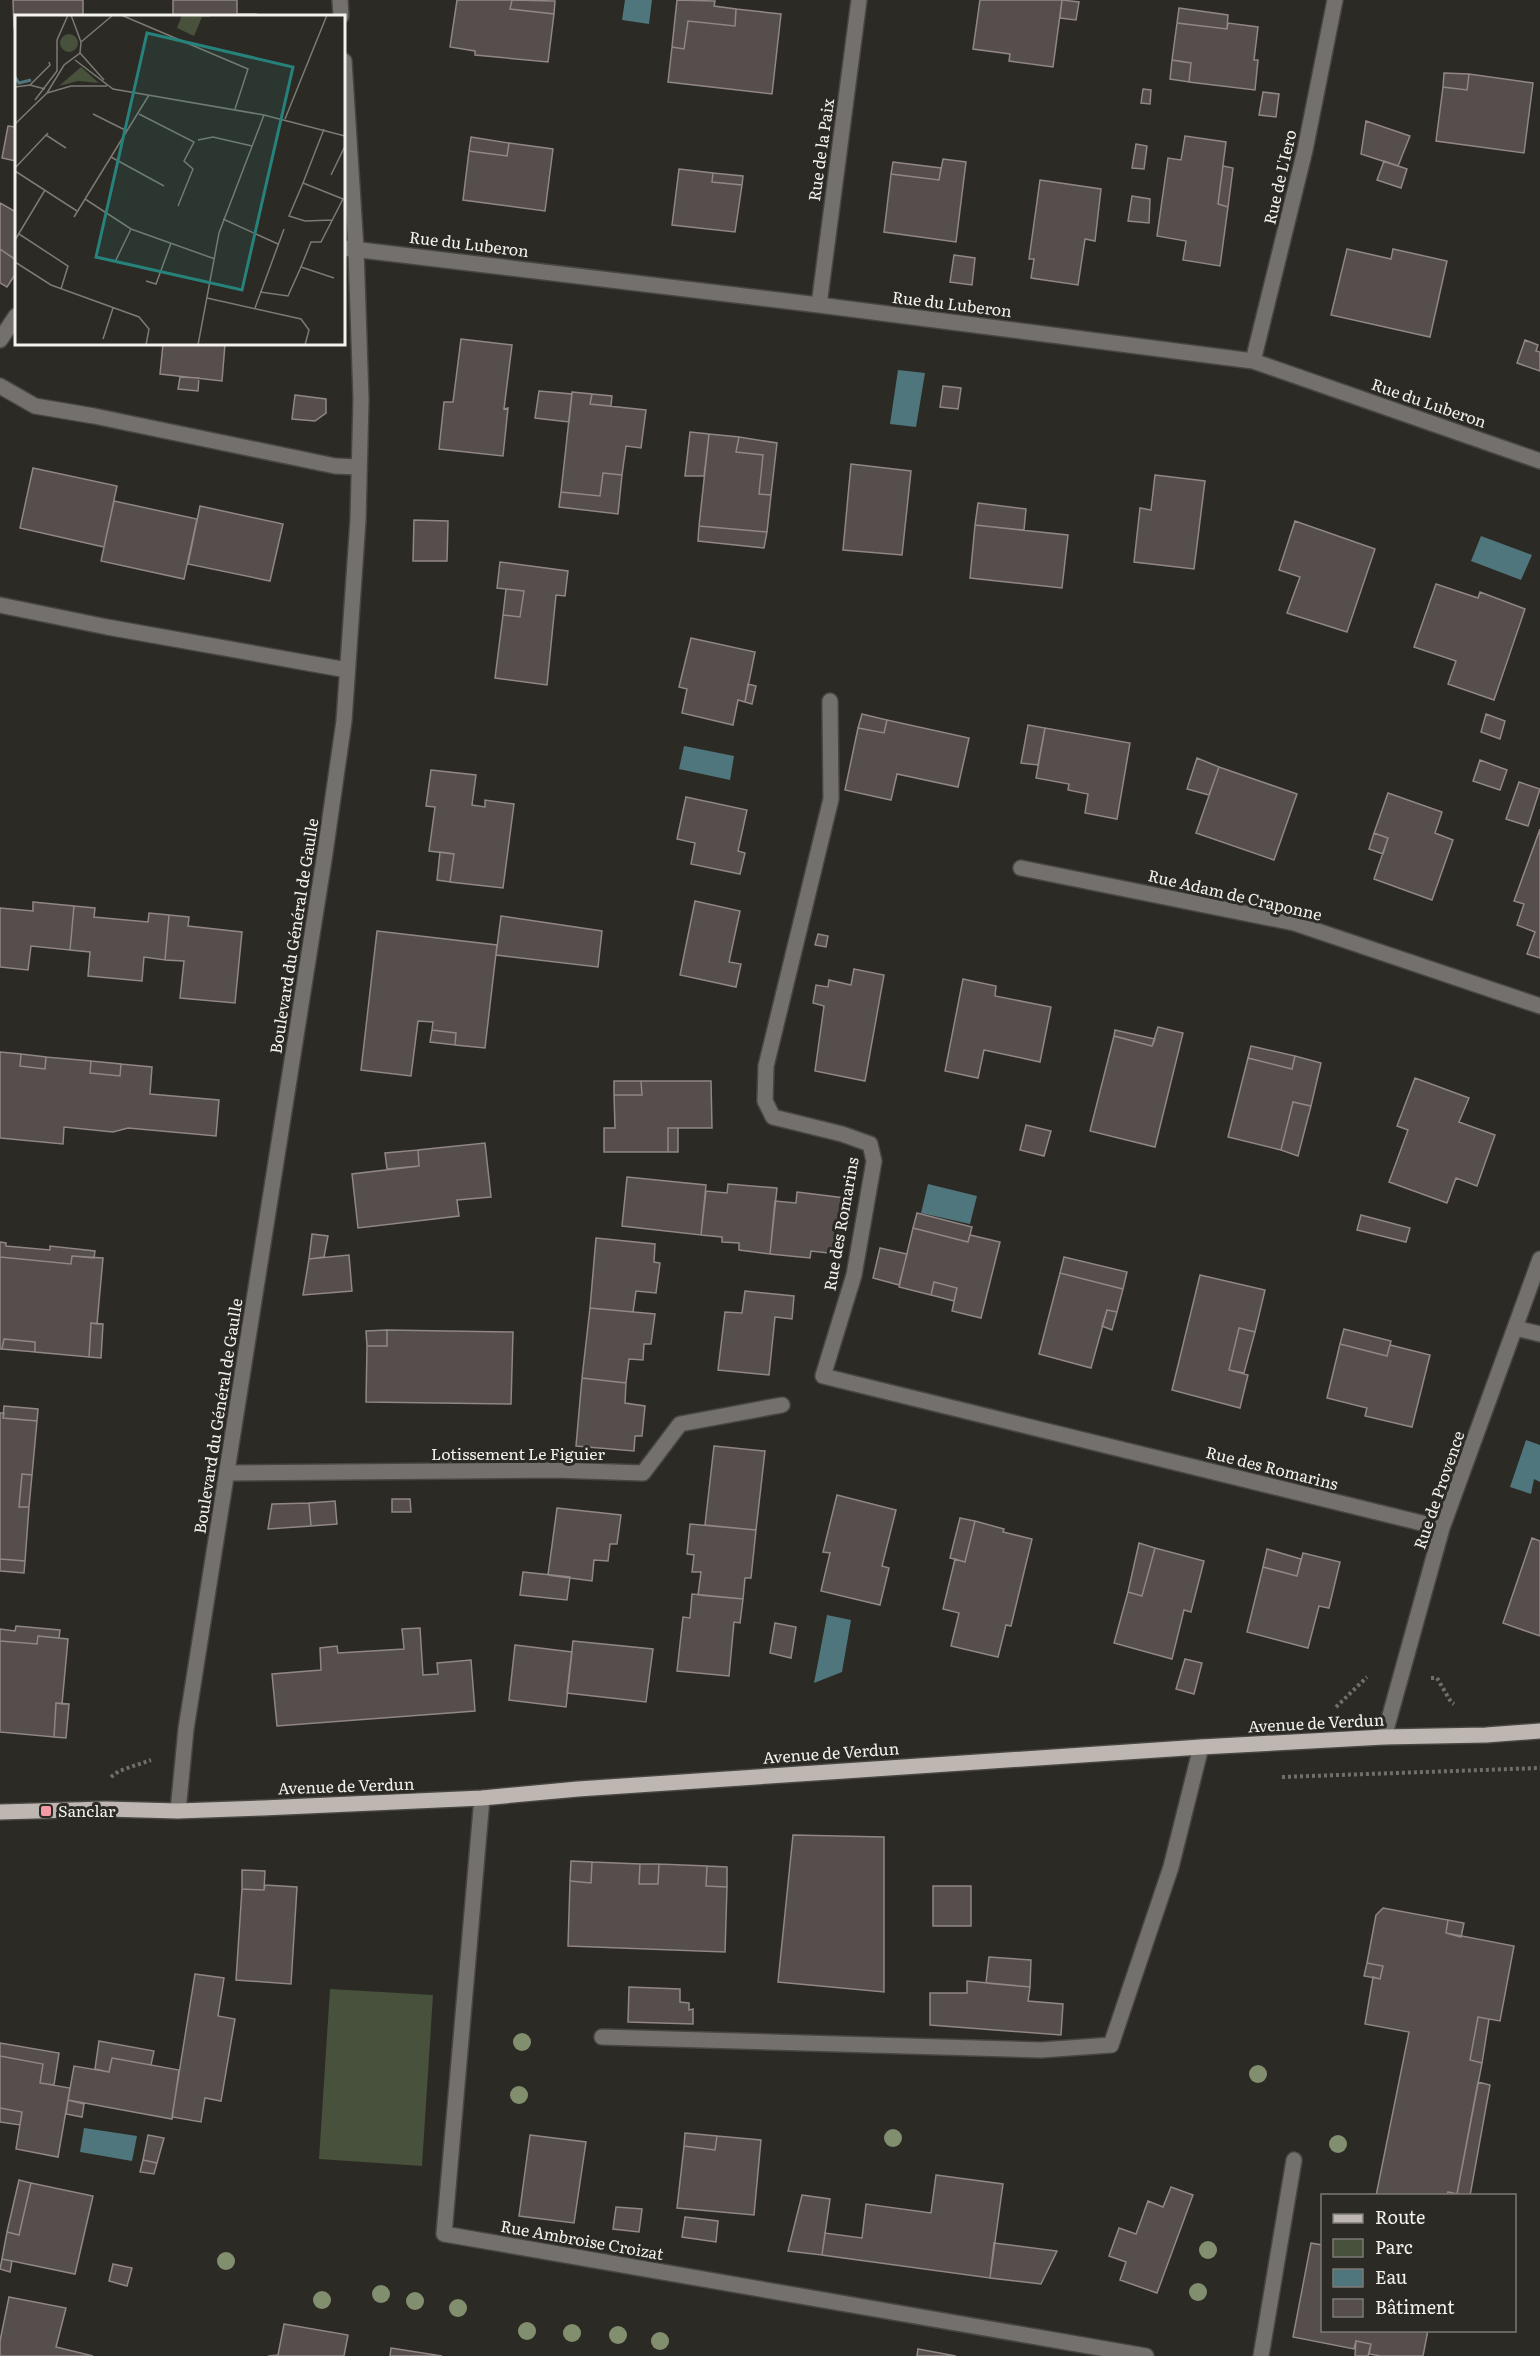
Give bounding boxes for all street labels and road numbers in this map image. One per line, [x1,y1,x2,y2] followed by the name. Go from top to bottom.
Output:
[801,96,839,203] street label: Rue de la Paix
[1256,127,1302,227] street label: Rue de L'Iero
[408,224,531,262] street label: Rue du Luberon
[891,284,1014,322] street label: Rue du Luberon
[1369,371,1490,433] street label: Rue du Luberon
[263,816,323,1055] street label: Boulevard du Général de Gaulle
[1146,862,1325,926] street label: Rue Adam de Craponne
[816,1155,864,1293] street label: Rue des Romarins
[187,1296,247,1535] street label: Boulevard du Général de Gaulle
[1407,1427,1470,1552] street label: Rue de Provence
[1204,1439,1341,1495] street label: Rue des Romarins
[431,1441,605,1465] street label: Lotissement Le Figuier
[1247,1706,1385,1738] street label: Avenue de Verdun
[762,1735,900,1769] street label: Avenue de Verdun
[277,1771,415,1799] street label: Avenue de Verdun
[499,2213,666,2265] street label: Rue Ambroise Croizat

